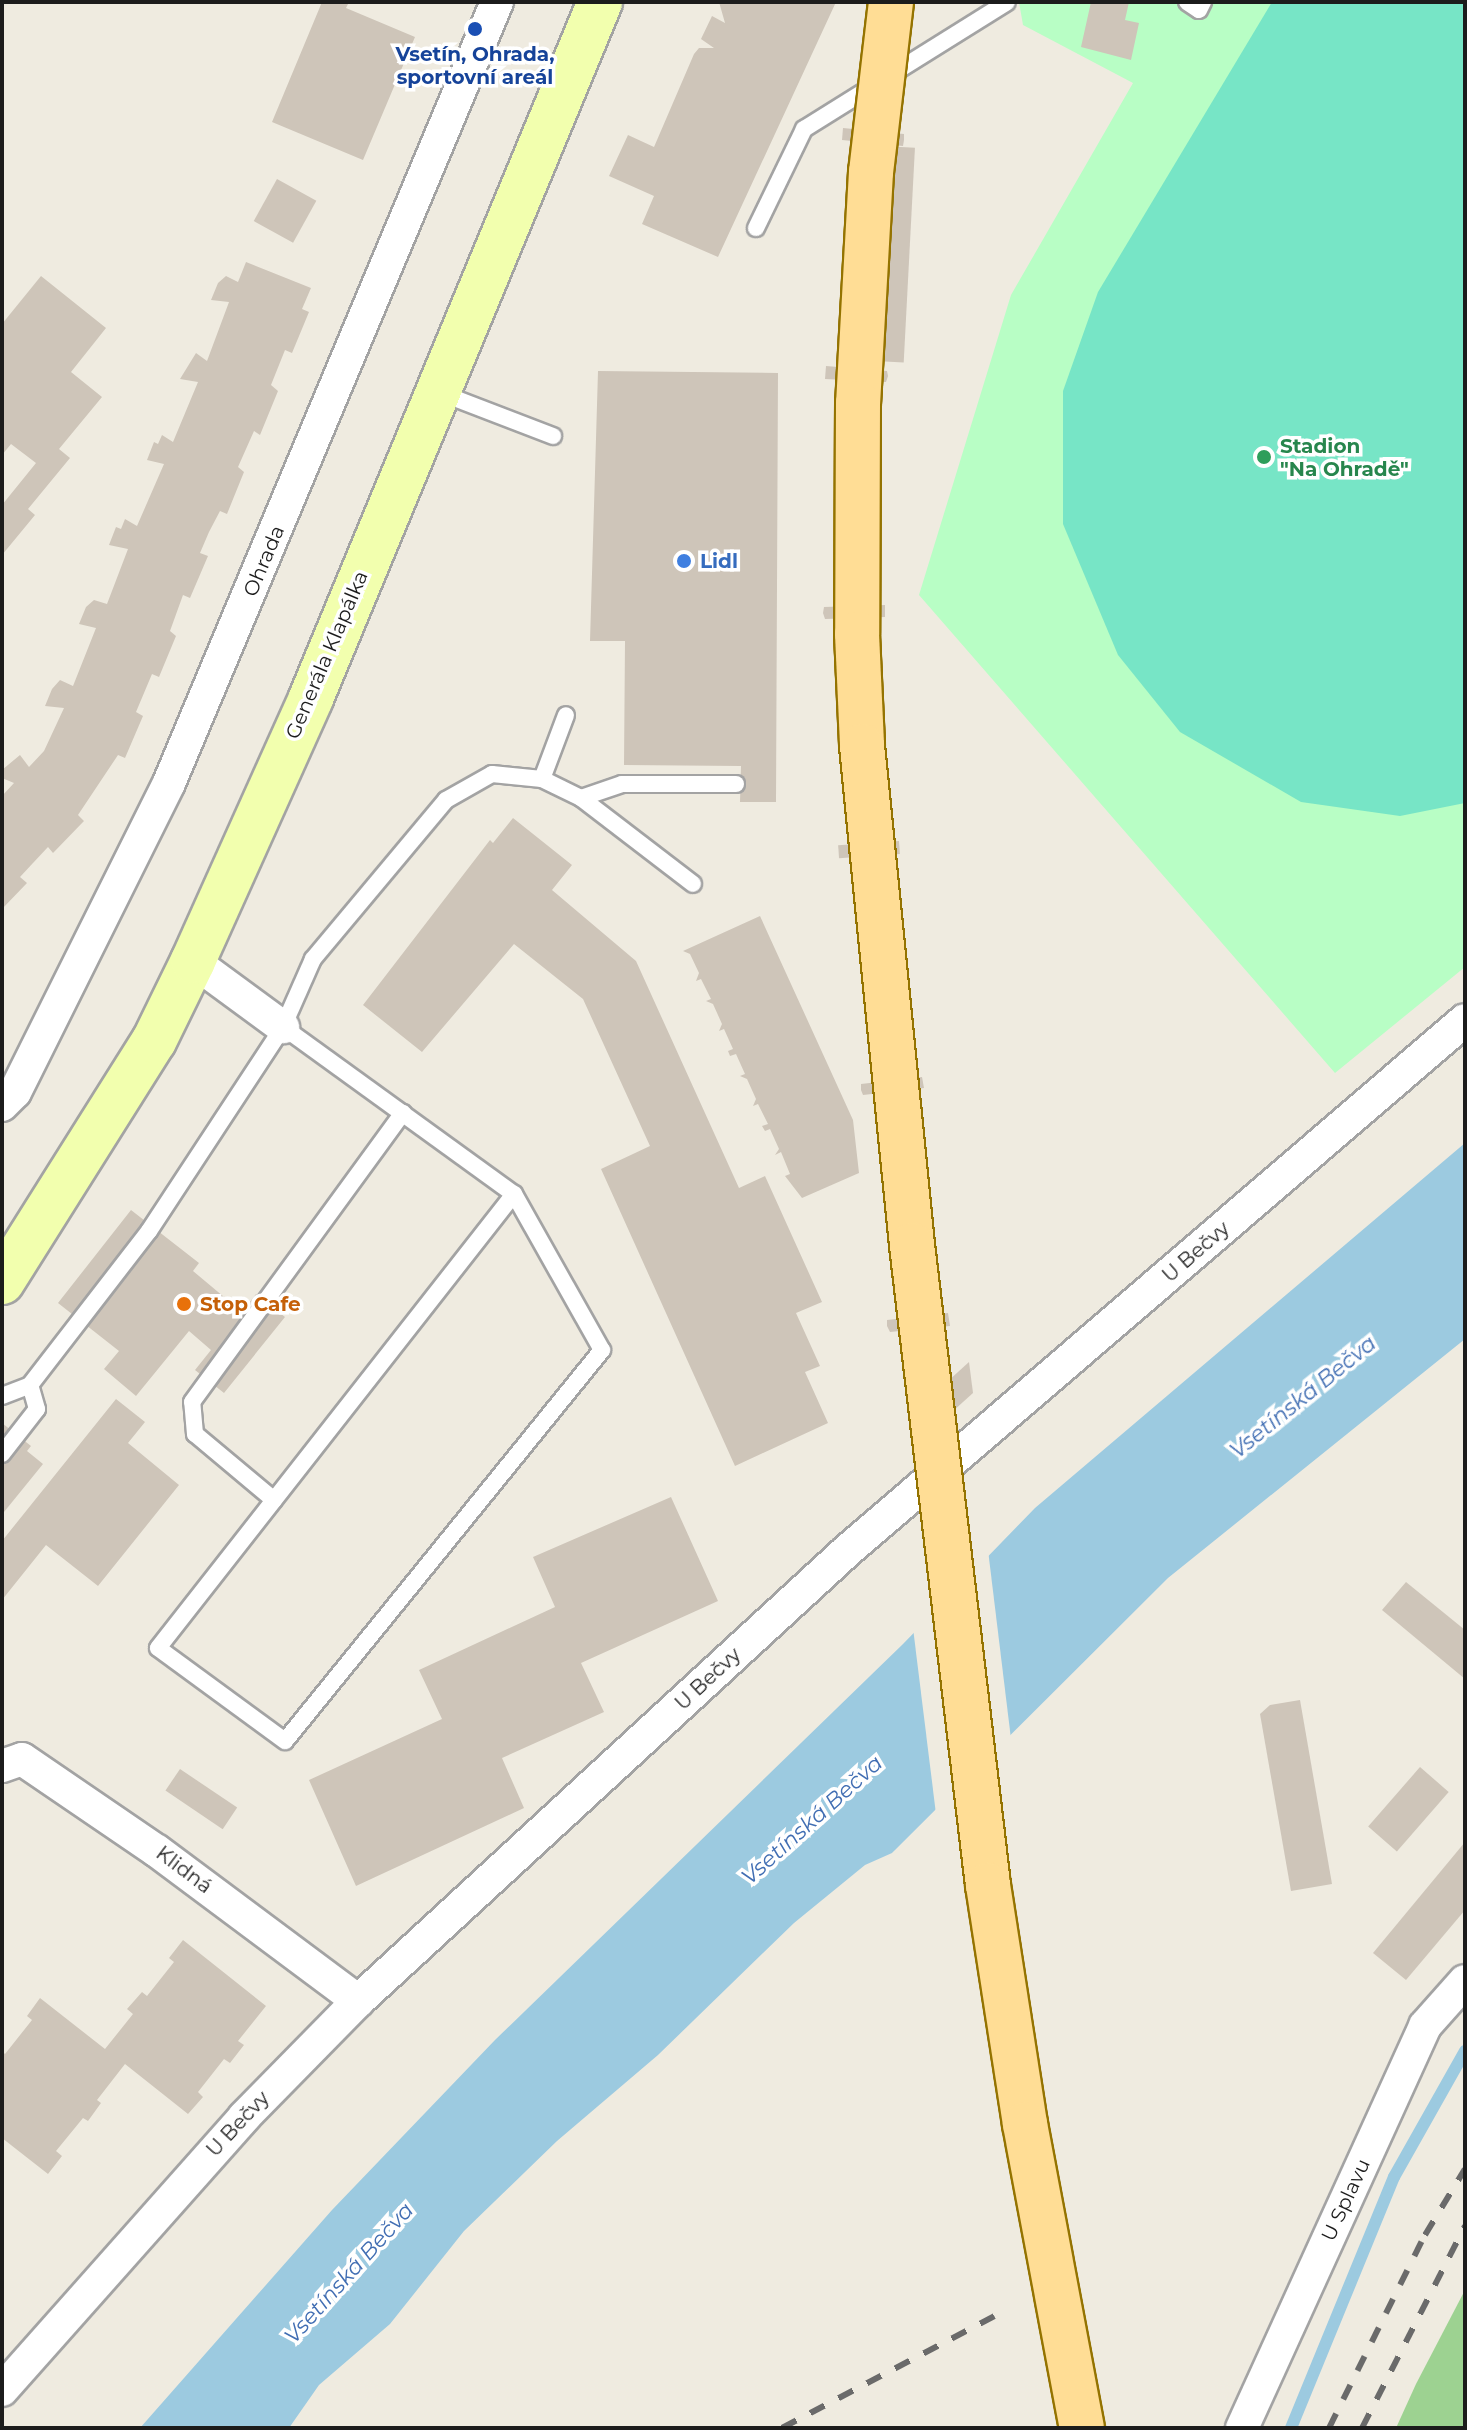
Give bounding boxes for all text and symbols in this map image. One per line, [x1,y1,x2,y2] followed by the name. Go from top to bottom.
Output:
[466,20,484,38] marker: Vsetín, Ohrada, sportovní areál
[396,42,554,89] place label: Vsetín, Ohrada, sportovní areál
[1280,434,1409,481] place label: Stadion "Na Ohradě"
[1255,448,1273,466] marker: Stadion "Na Ohradě"
[238,522,290,600] street label: Ohrada
[700,549,738,573] place label: Lidl
[675,552,693,570] marker: Lidl
[281,567,373,743] street label: Generála Klapálka
[1158,1216,1234,1288] street label: U Bečvy
[200,1292,301,1316] place label: Stop Cafe
[175,1295,193,1313] marker: Stop Cafe
[1225,1330,1381,1464] water label: Vsetínská Bečva
[670,1643,746,1715] street label: U Bečvy
[736,1750,888,1890] water label: Vsetínská Bečva
[151,1841,217,1899] street label: Klidná
[202,2086,274,2162] street label: U Bečvy
[1316,2155,1376,2245] street label: U Splavu
[279,2197,419,2349] water label: Vsetínská Bečva

